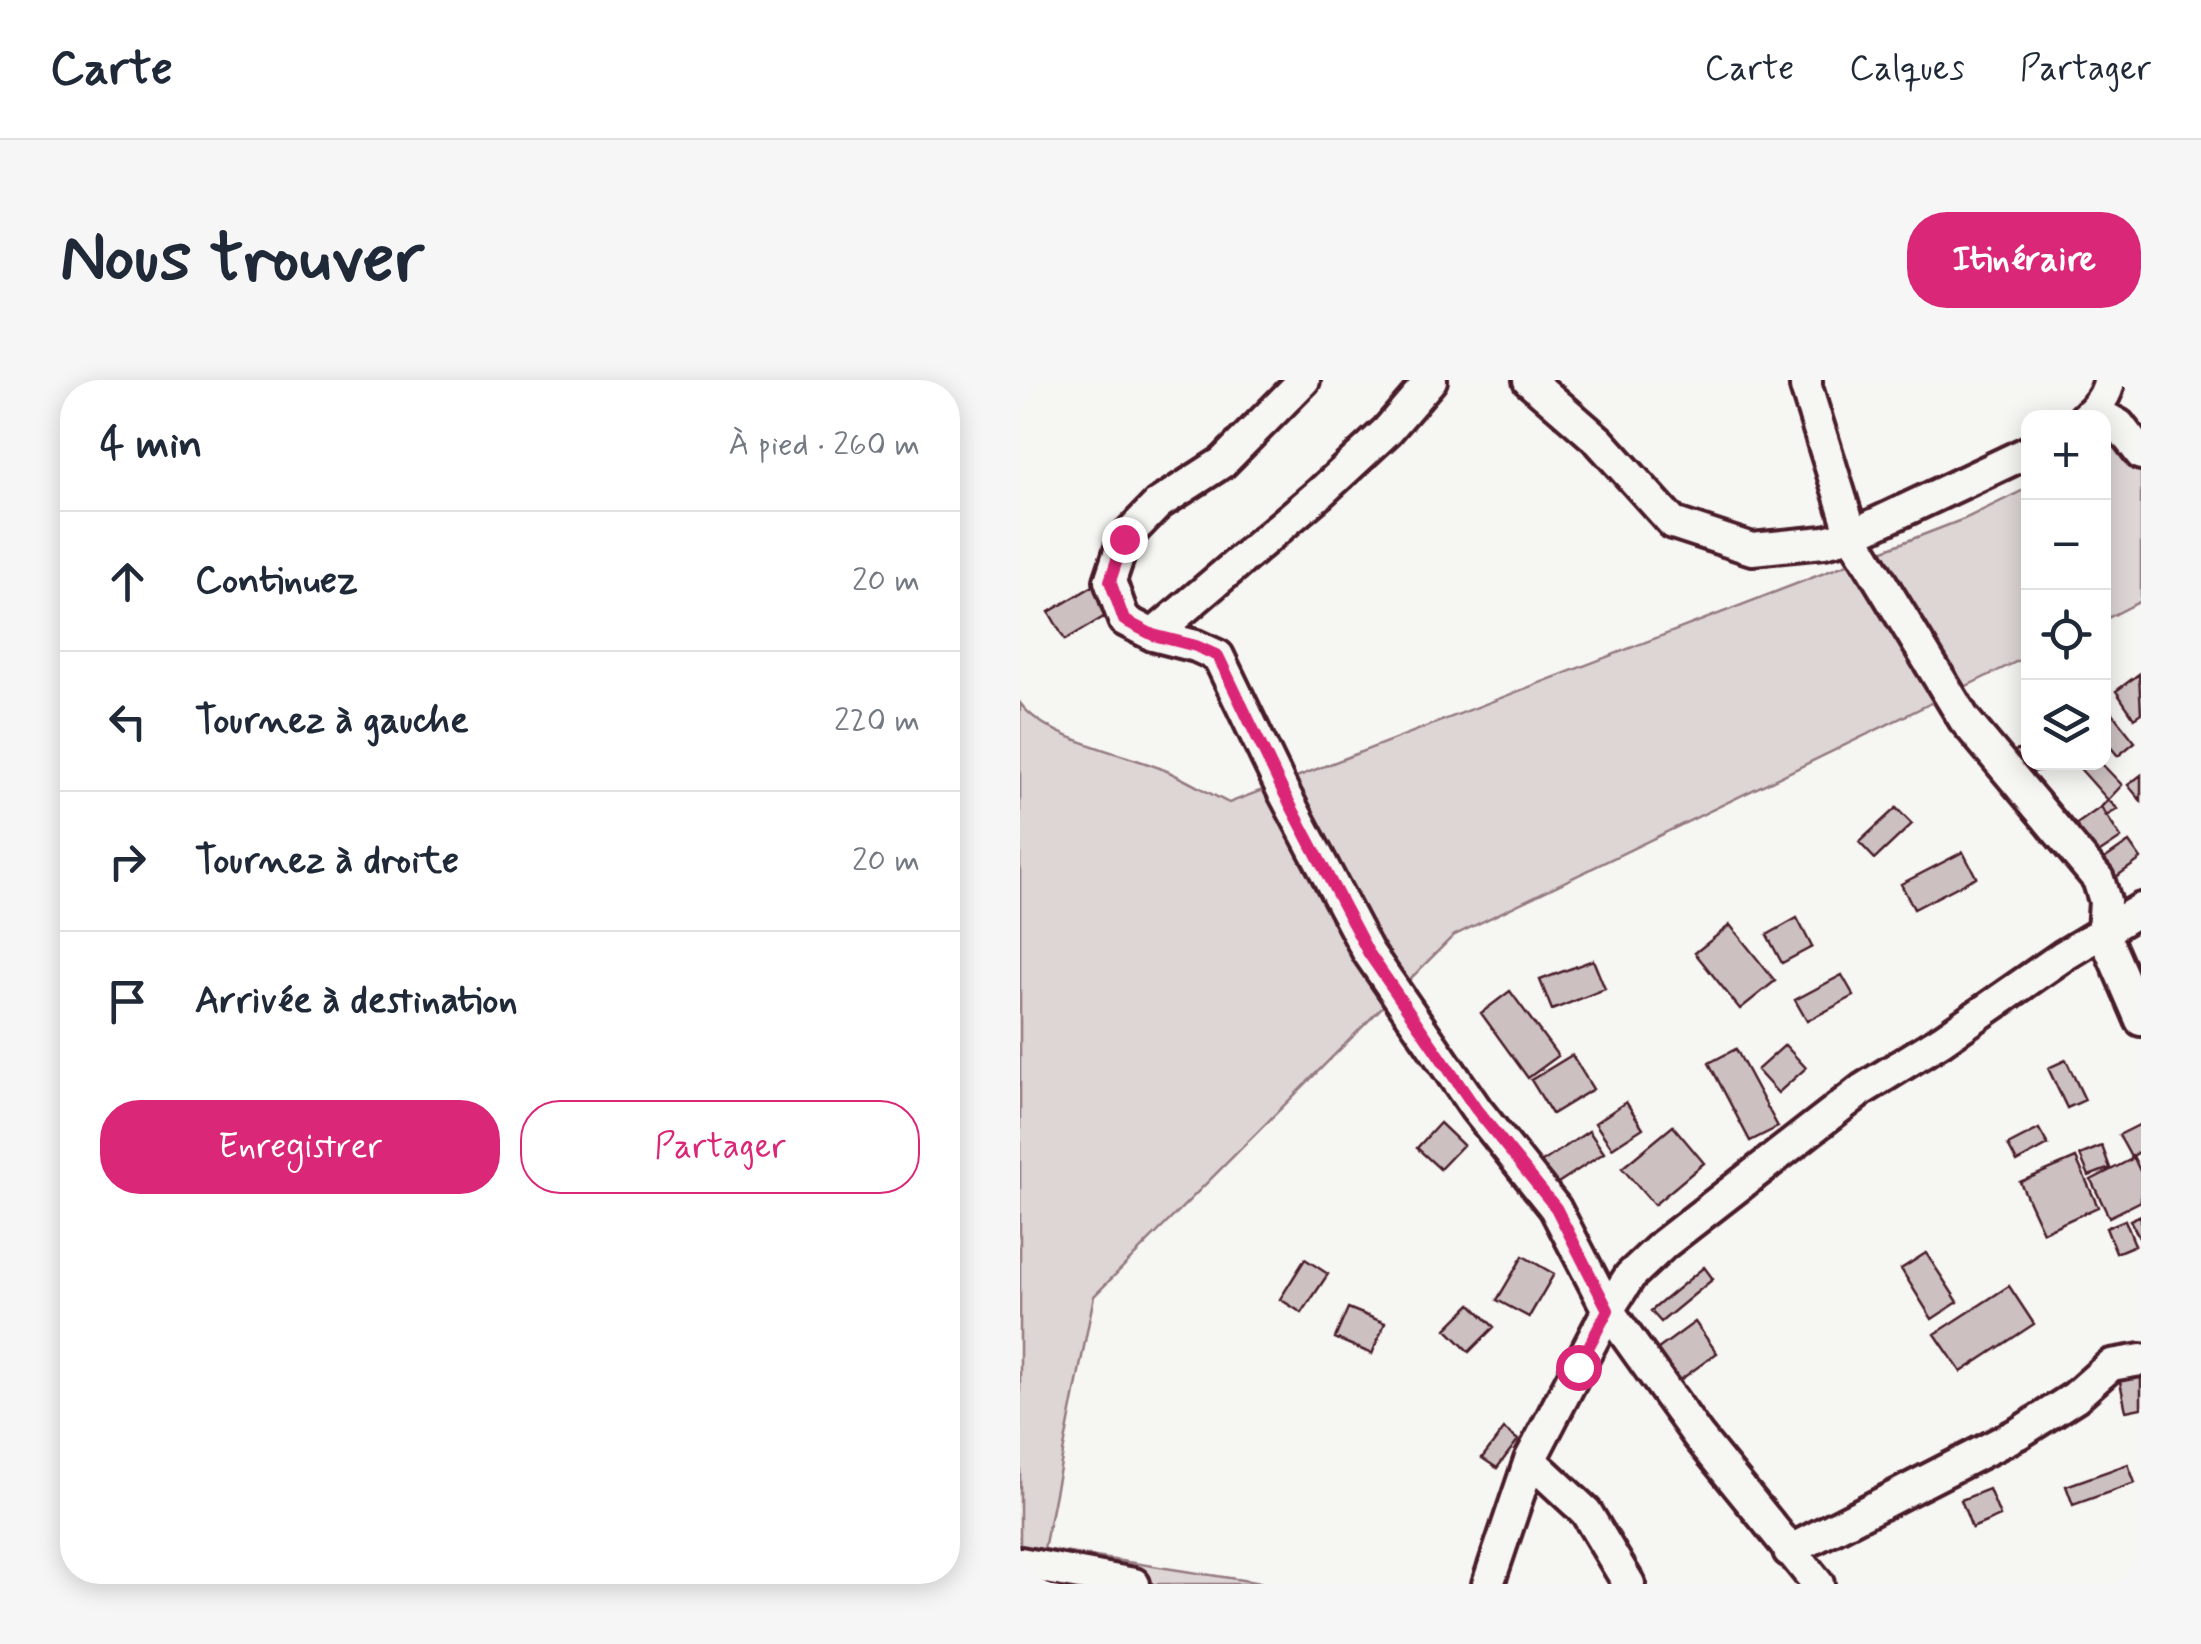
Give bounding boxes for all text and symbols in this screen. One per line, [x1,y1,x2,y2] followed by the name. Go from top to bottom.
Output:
[50,38,173,101] text: Carte
[1705,46,1794,92] text: Carte
[1849,46,1965,92] text: Calques
[2020,46,2151,92] text: Partager
[1907,212,2141,308] button: Itinéraire
[60,214,424,306] text: Nous trouver
[2021,410,2111,770] map controls
[2021,410,2111,500] button: +
[100,418,202,473] text: 4 min
[728,424,920,466] text: À pied · 260 m
[2021,500,2111,590] button: −
[1102,517,1148,563] route end
[100,554,155,609] icon: ahead
[195,557,358,606] text: Continuez
[852,560,920,602] text: 20 m
[2021,590,2111,680] button: locate
[2021,680,2111,770] button: layers
[100,694,155,749] icon: left
[195,697,469,746] text: Tournez à gauche
[834,700,920,742] text: 220 m
[100,834,155,889] icon: right
[195,837,459,886] text: Tournez à droite
[852,840,920,882] text: 20 m
[100,974,155,1029] icon: arrive
[195,977,518,1026] text: Arrivée à destination
[100,1100,500,1194] button: Enregistrer
[520,1100,920,1194] button: Partager
[1556,1345,1602,1391] route start

